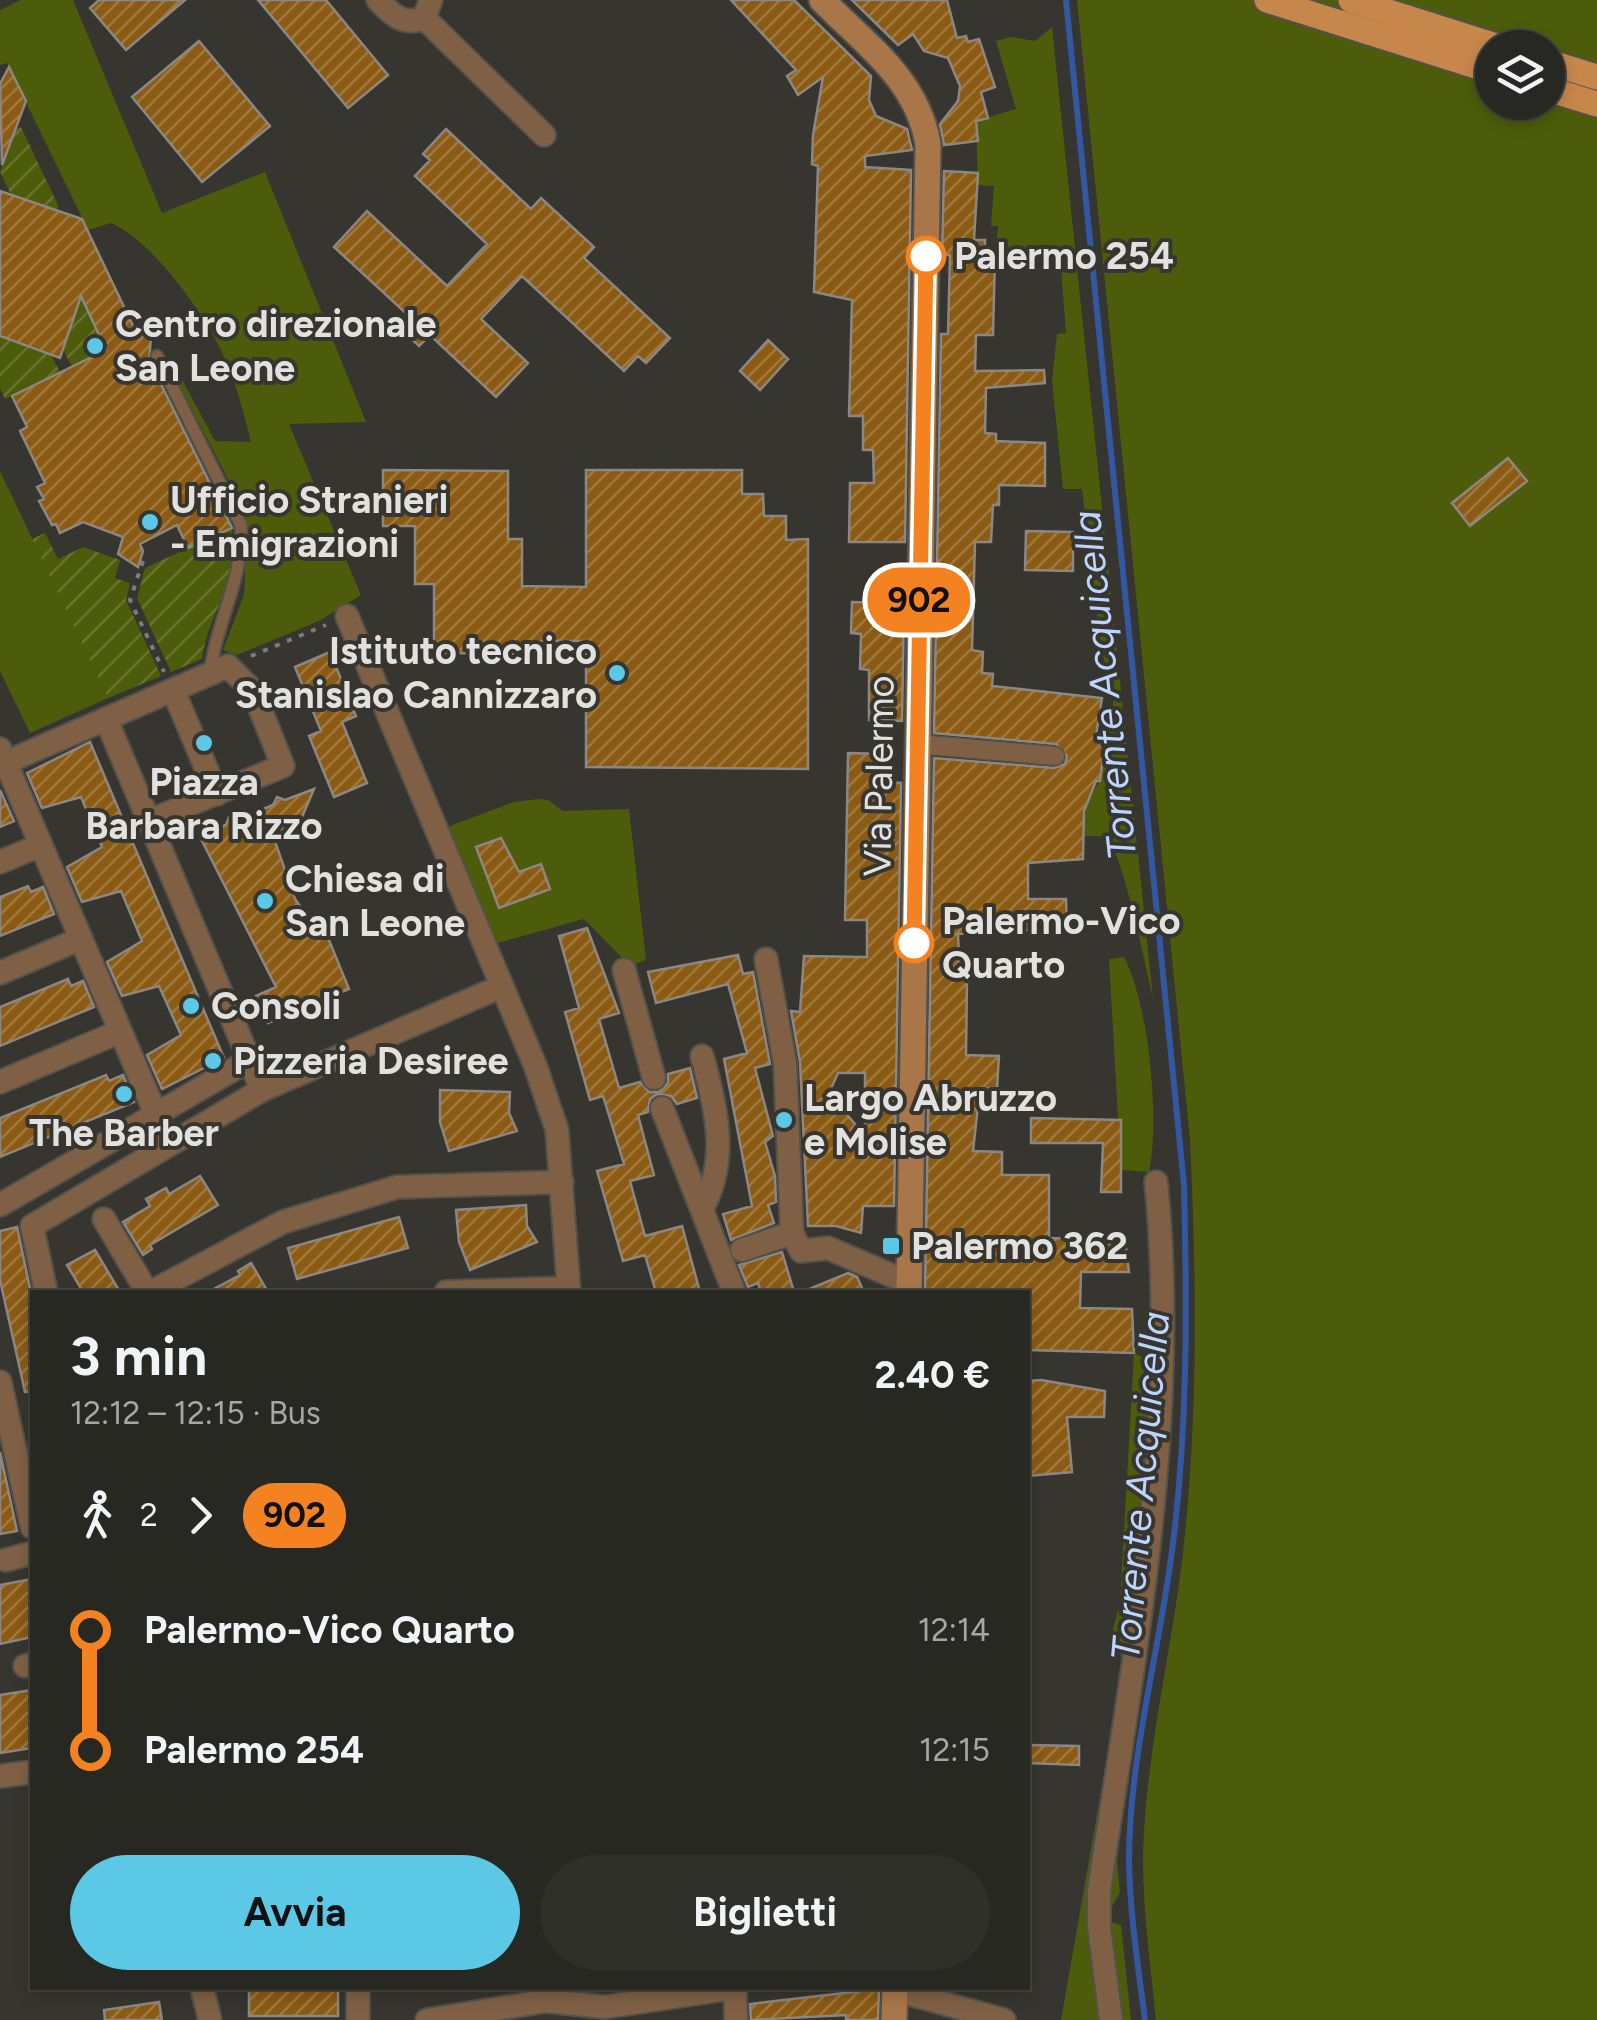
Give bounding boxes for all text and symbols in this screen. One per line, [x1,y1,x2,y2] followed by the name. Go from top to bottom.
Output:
[1475,30,1565,120] map controls
[1475,30,1565,120] button: layers
[954,233,1174,279] place label: Palermo 254
[907,237,945,275] marker: Palermo 254
[115,301,436,391] place label: Centro direzionale San Leone
[84,335,106,357] marker: Centro direzionale San Leone
[170,477,448,567] place label: Ufficio Stranieri - Emigrazioni
[1062,508,1146,862] water label: Torrente Acquicella
[139,511,161,533] marker: Ufficio Stranieri - Emigrazioni
[862,568,976,632] line badge: 902
[887,579,951,621] text: 902
[235,628,597,718] place label: Istituto tecnico Stanislao Cannizzaro
[606,662,628,684] marker: Istituto tecnico Stanislao Cannizzaro
[854,675,904,877] street label: Via Palermo
[193,732,215,754] marker: Piazza Barbara Rizzo
[85,759,323,849] place label: Piazza Barbara Rizzo
[285,856,465,946] place label: Chiesa di San Leone
[254,890,276,912] marker: Chiesa di San Leone
[942,898,1181,988] place label: Palermo-Vico Quarto
[895,924,933,962] marker: Palermo-Vico Quarto
[211,983,341,1029] place label: Consoli
[180,995,202,1017] marker: Consoli
[233,1038,509,1084] place label: Pizzeria Desiree
[202,1050,224,1072] marker: Pizzeria Desiree
[804,1075,1057,1165] place label: Largo Abruzzo e Molise
[113,1083,135,1105] marker: The Barber
[773,1109,795,1131] marker: Largo Abruzzo e Molise
[29,1110,219,1156] place label: The Barber
[911,1223,1128,1269] place label: Palermo 362
[880,1235,902,1257] marker: Palermo 362
[1101,1309,1179,1663] water label: Torrente Acquicella
[70,1323,207,1389] text: 3 min
[874,1352,990,1398] text: 2.40 €
[70,1394,321,1432] text: 12:12 – 12:15 · Bus
[70,1488,125,1543] icon: walk
[173,1488,228,1543] icon: forward
[263,1494,326,1536] text: 902
[140,1496,158,1534] text: 2
[144,1607,515,1653] text: Palermo-Vico Quarto
[918,1611,990,1649] text: 12:14
[144,1727,364,1773] text: Palermo 254
[919,1731,990,1769] text: 12:15
[70,1855,520,1970] button: Avvia
[540,1855,990,1970] button: Biglietti

